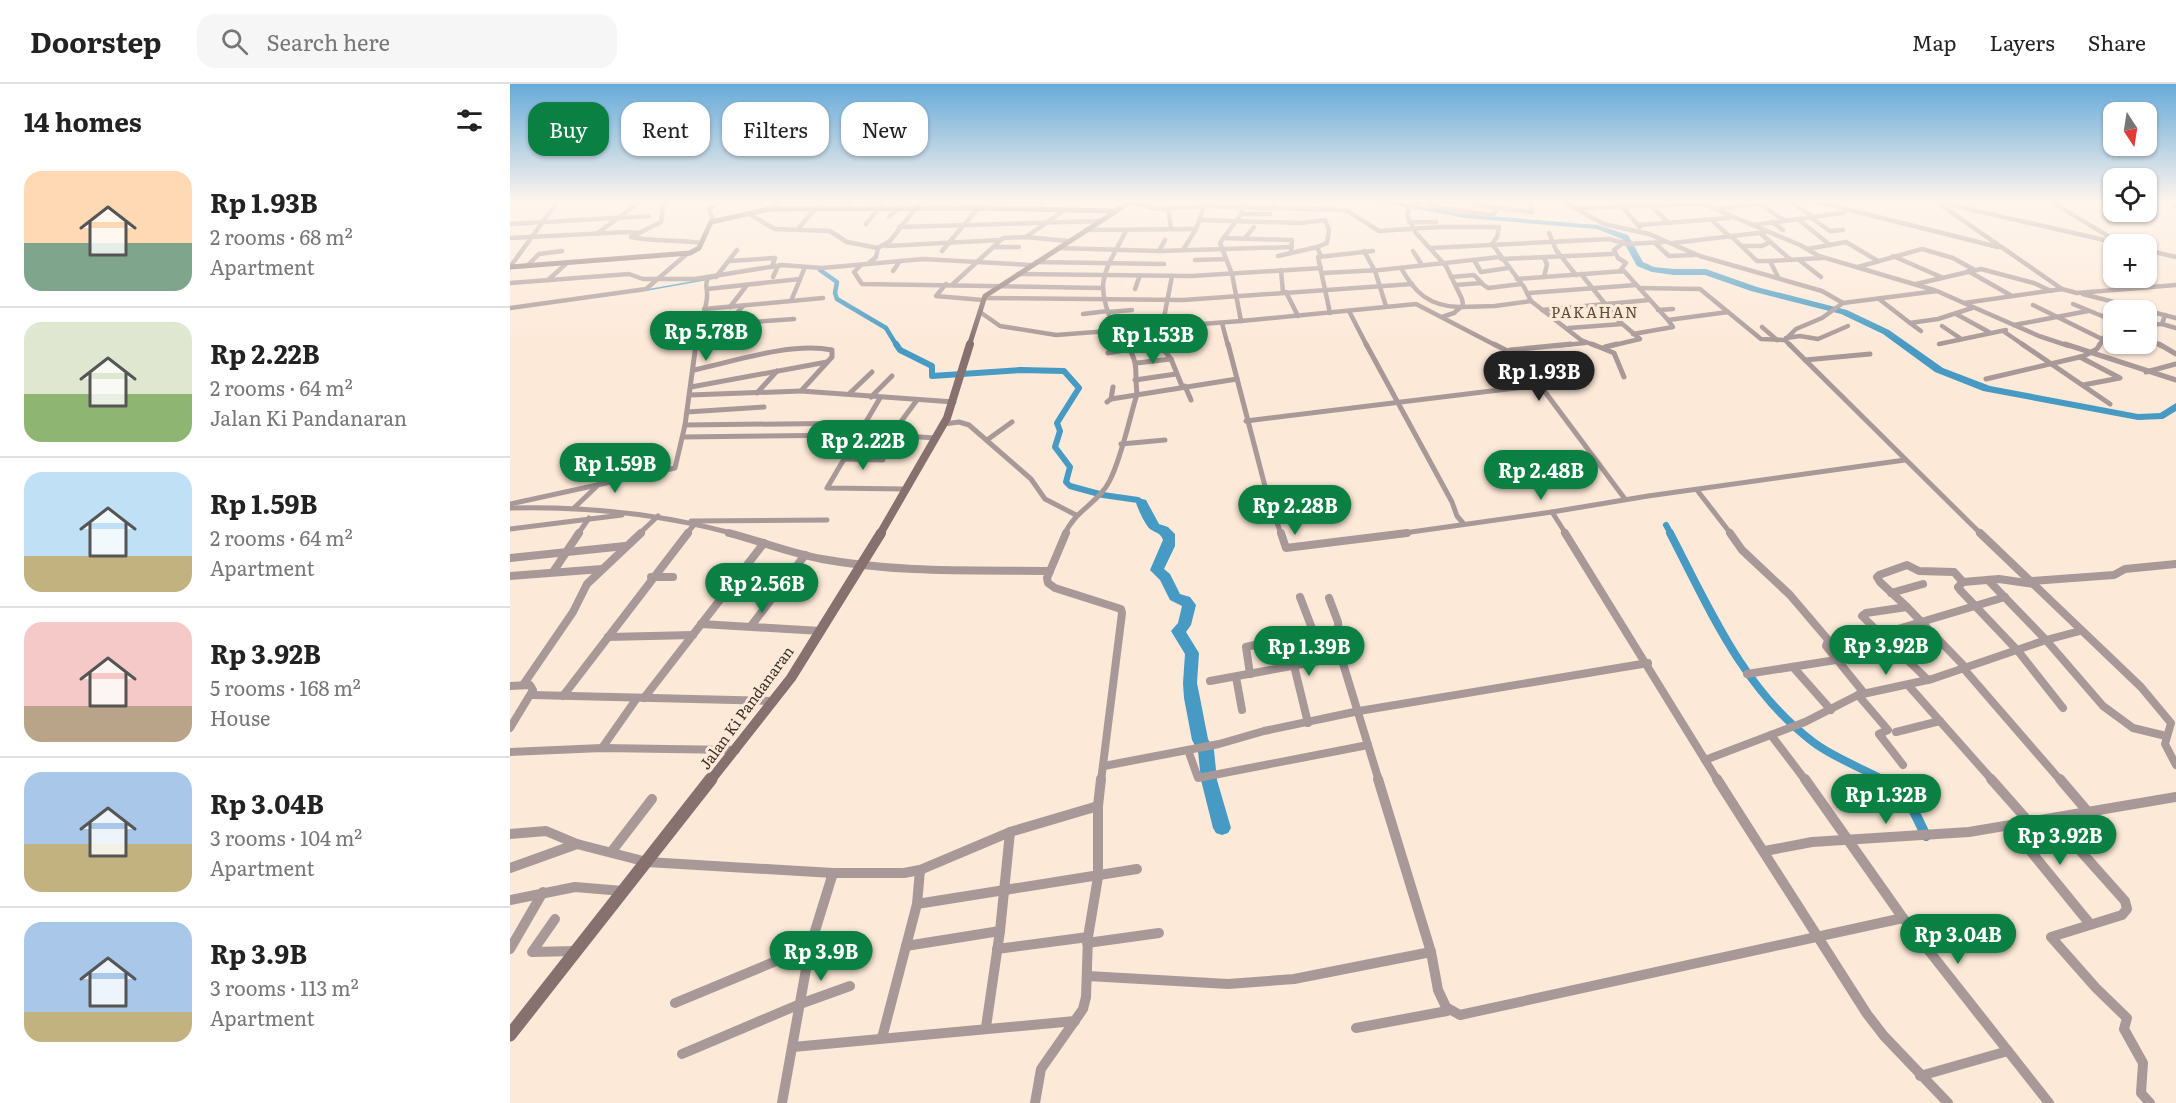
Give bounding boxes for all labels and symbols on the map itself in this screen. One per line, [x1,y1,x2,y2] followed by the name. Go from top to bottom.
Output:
[2103,102,2157,156] north arrow
[1551,300,1639,323] district label: PAKAHAN
[644,311,768,362] pin: Rp 5.78B
[1091,314,1215,365] pin: Rp 1.53B
[1477,351,1601,402] pin: Rp 1.93B
[801,420,925,471] pin: Rp 2.22B
[553,443,677,494] pin: Rp 1.59B
[1479,450,1603,501] pin: Rp 2.48B
[1233,485,1357,536] pin: Rp 2.28B
[700,563,824,614] pin: Rp 2.56B
[1824,625,1948,676] pin: Rp 3.92B
[1247,626,1371,677] pin: Rp 1.39B
[693,641,799,774] street label: Jalan Ki Pandanaran
[1824,774,1948,825] pin: Rp 1.32B
[1998,815,2122,866] pin: Rp 3.92B
[1896,914,2020,965] pin: Rp 3.04B
[766,931,876,982] pin: Rp 3.9B

